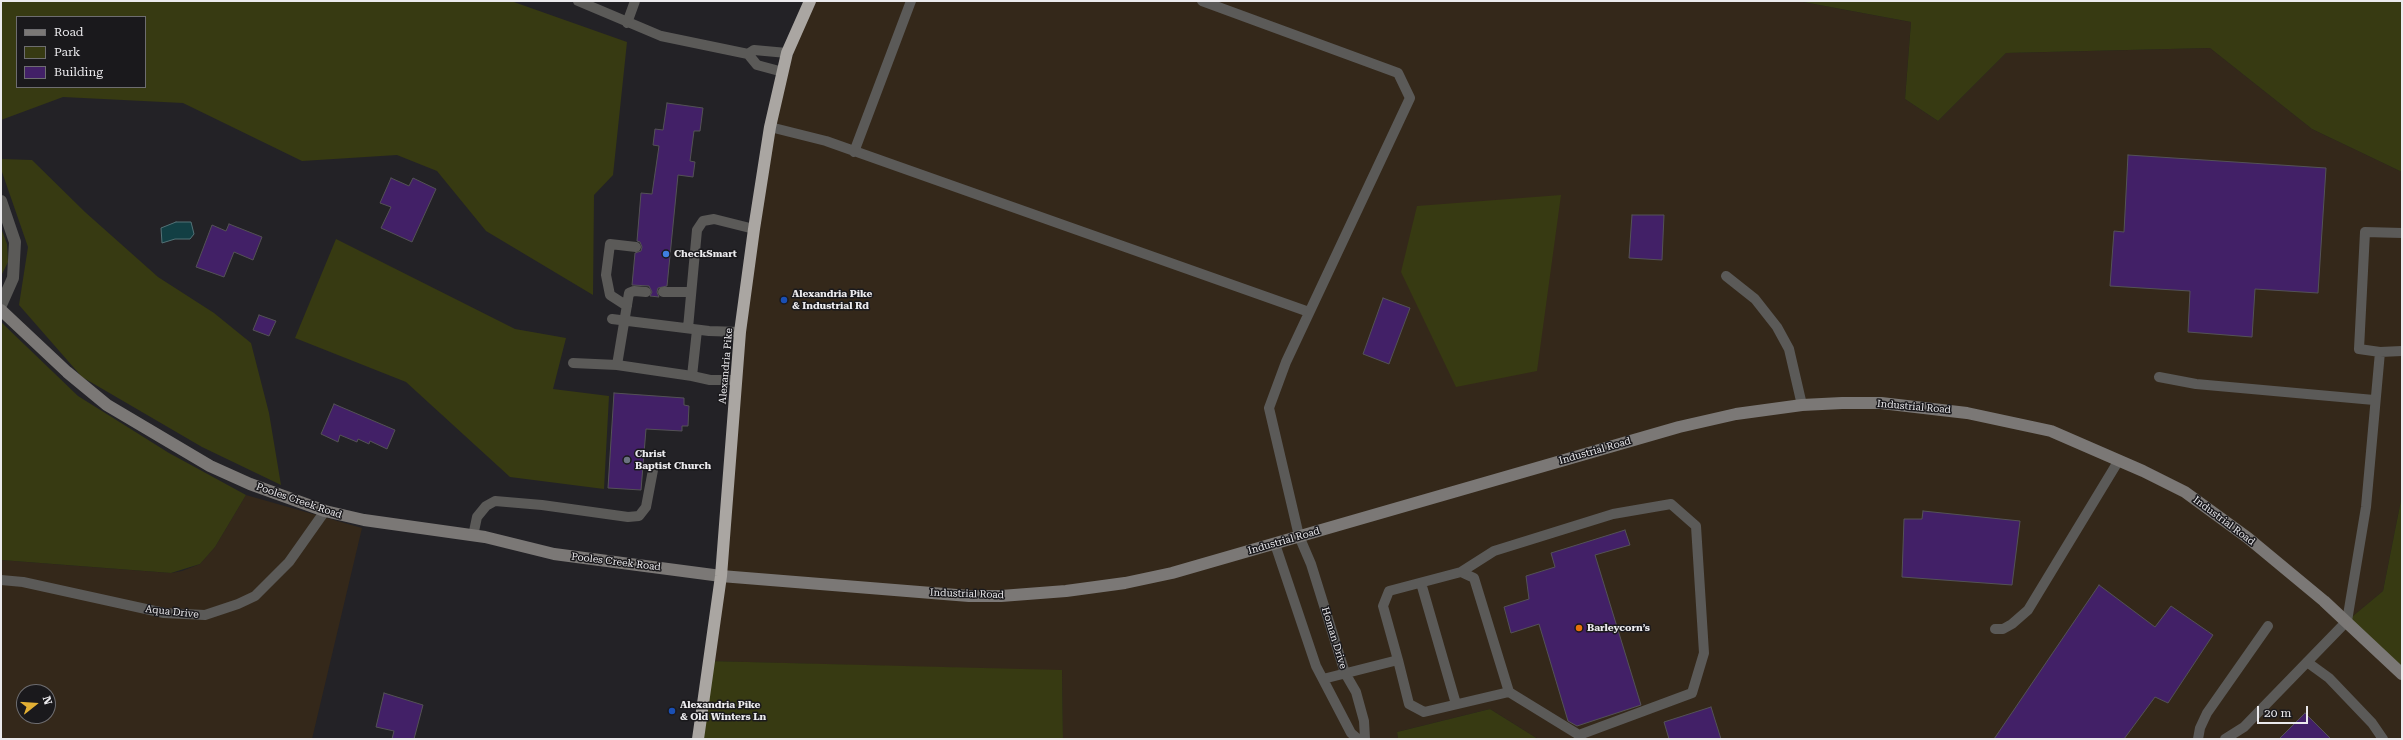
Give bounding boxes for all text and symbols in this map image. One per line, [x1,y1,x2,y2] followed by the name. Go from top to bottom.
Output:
[16,16,146,88] legend
[54,25,83,39] text: Road
[54,45,80,59] text: Park
[54,65,103,79] text: Building
[674,248,737,260] place label: CheckSmart
[661,249,671,259] marker: CheckSmart
[792,288,872,312] place label: Alexandria Pike & Industrial Rd
[779,295,789,305] marker: Alexandria Pike & Industrial Rd
[717,328,735,404] street label: Alexandria Pike
[1876,398,1952,416] street label: Industrial Road
[1558,435,1632,467] street label: Industrial Road
[635,448,711,472] place label: Christ Baptist Church
[622,455,632,465] marker: Christ Baptist Church
[255,481,343,521] street label: Pooles Creek Road
[2191,494,2257,548] street label: Industrial Road
[1247,525,1321,557] street label: Industrial Road
[571,551,661,573] street label: Pooles Creek Road
[930,587,1004,601] street label: Industrial Road
[145,603,199,621] street label: Aqua Drive
[1319,606,1349,670] street label: Homan Drive
[1587,622,1650,634] place label: Barleycorn’s
[1574,623,1584,633] marker: Barleycorn’s
[16,684,56,724] north arrow
[40,695,54,707] text: N
[2259,698,2310,724] scale bar
[680,699,766,722] place label: Alexandria Pike & Old Winters Ln
[667,706,677,716] marker: Alexandria Pike & Old Winters Ln
[2264,706,2291,720] text: 20 m

